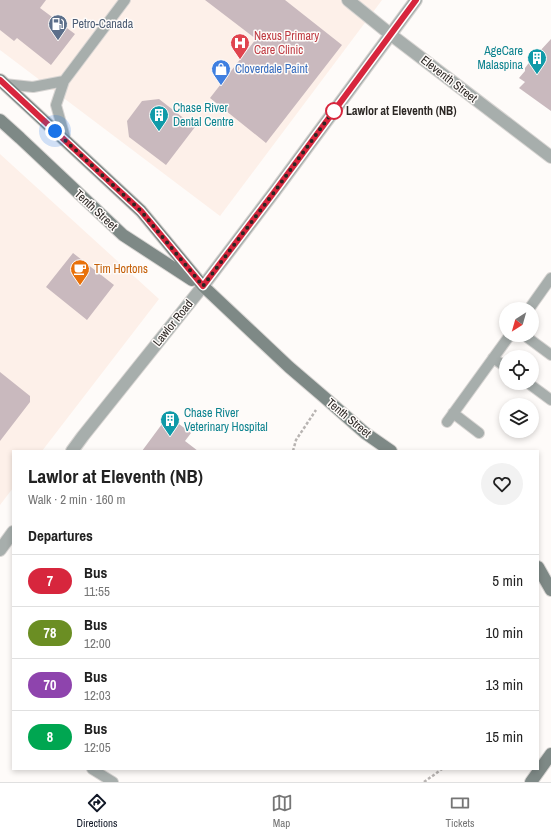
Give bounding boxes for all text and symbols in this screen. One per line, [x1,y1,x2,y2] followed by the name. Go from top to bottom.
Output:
[47,13,69,41] fuel station icon: Petro-Canada
[72,16,134,32] place label: Petro-Canada
[254,28,319,58] place label: Nexus Primary Care Clinic
[229,32,251,60] hospital icon: Nexus Primary Care Clinic
[478,43,524,73] place label: AgeCare Malaspina
[526,47,548,75] building icon: AgeCare Malaspina
[418,52,481,106] street label: Eleventh Street
[210,58,232,86] shop icon: Cloverdale Paint
[235,61,308,77] place label: Cloverdale Paint
[173,100,234,130] place label: Chase River Dental Centre
[325,102,343,120] marker: Lawlor at Eleventh (NB)
[346,103,456,119] place label: Lawlor at Eleventh (NB)
[148,104,170,132] building icon: Chase River Dental Centre
[45,121,65,141] your location
[71,186,121,234] street label: Tenth Street
[69,258,91,286] cafe icon: Tim Hortons
[94,261,148,277] place label: Tim Hortons
[149,296,197,350] street label: Lawlor Road
[499,302,539,342] north arrow
[499,302,539,438] map controls
[499,350,539,390] button: locate
[324,395,375,441] street label: Tenth Street
[499,398,539,438] button: layers
[184,405,268,435] place label: Chase River Veterinary Hospital
[159,409,181,437] building icon: Chase River Veterinary Hospital
[28,463,203,489] text: Lawlor at Eleventh (NB)
[481,463,523,505] button: heart
[28,491,125,508] text: Walk · 2 min · 160 m
[28,525,93,546] text: Departures
[84,562,107,583] text: Bus
[492,570,523,591] text: 5 min
[47,572,53,590] text: 7
[84,583,110,600] text: 11:55
[84,614,107,635] text: Bus
[485,622,523,643] text: 10 min
[44,624,56,642] text: 78
[84,635,111,652] text: 12:00
[84,666,107,687] text: Bus
[485,674,523,695] text: 13 min
[44,676,56,694] text: 70
[84,687,111,704] text: 12:03
[84,718,107,739] text: Bus
[485,726,523,747] text: 15 min
[47,728,53,746] text: 8
[84,739,111,756] text: 12:05
[77,792,118,830] tab: Directions
[271,792,293,830] tab: Map
[446,792,474,830] tab: Tickets

